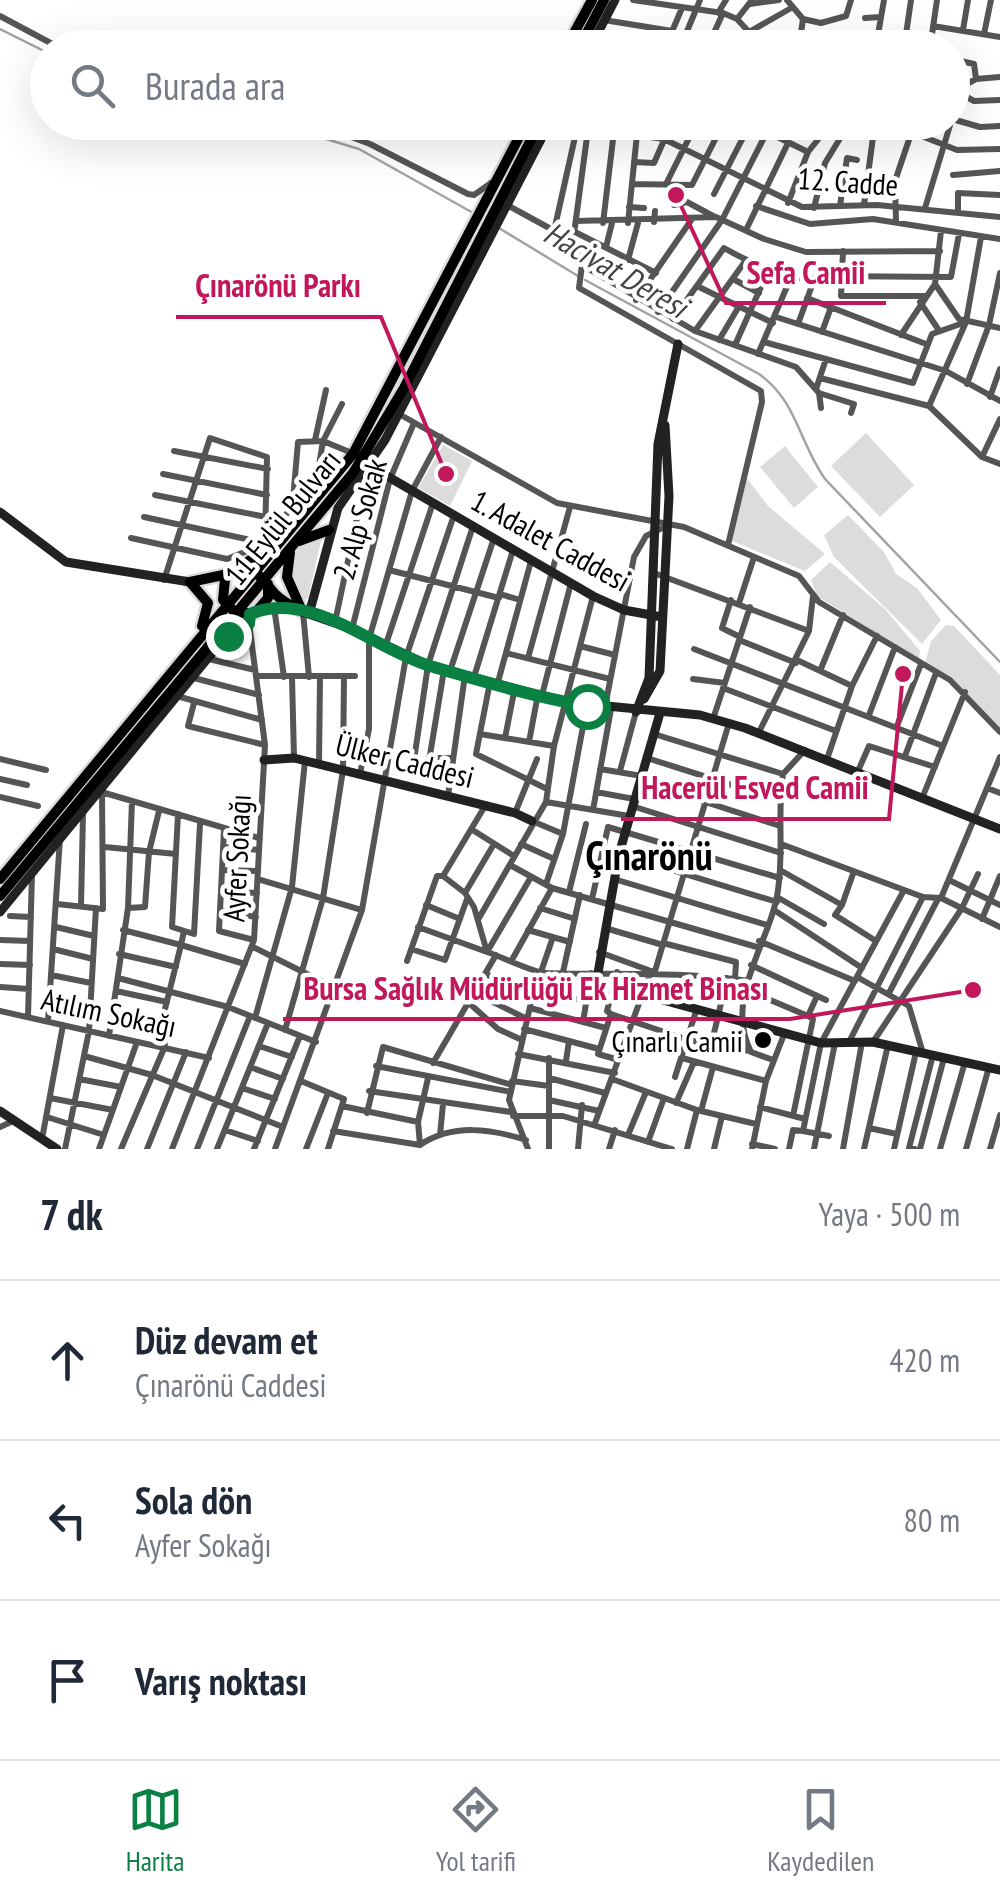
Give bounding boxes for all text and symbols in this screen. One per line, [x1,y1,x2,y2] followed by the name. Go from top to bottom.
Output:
[30,30,970,140] search box
[65,58,120,113] icon: search
[145,61,286,110] text: Burada ara
[797,158,899,204] street label: 12. Cadde
[537,211,699,329] water label: Hacivat Deresi
[726,241,886,303] callout: Sefa Camii
[747,251,865,293] text: Sefa Camii
[176,255,381,317] callout: Çınarönü Parkı
[195,264,361,306] text: Çınarönü Parkı
[215,441,349,593] street label: 11 Eylül Bulvarı
[323,454,395,584] street label: 2. Alp Sokak
[465,480,637,600] street label: 1. Adalet Caddesi
[206,614,252,660] route end
[565,684,611,730] route start
[332,724,478,796] street label: Ülker Caddesi
[621,757,889,819] callout: Hacerül Esved Camii
[641,766,869,808] text: Hacerül Esved Camii
[213,793,259,923] street label: Ayfer Sokağı
[585,829,713,881] district label: Çınarönü
[283,957,790,1019] callout: Bursa Sağlık Müdürlüğü Ek Hizmet Binası
[304,967,768,1009] text: Bursa Sağlık Müdürlüğü Ek Hizmet Binası
[38,979,180,1045] street label: Atılım Sokağı
[612,1021,743,1060] place label: Çınarlı Camii
[752,1029,774,1051] marker: Çınarlı Camii
[40,1187,103,1242] text: 7 dk
[818,1193,960,1235] text: Yaya · 500 m
[135,1315,318,1364] text: Düz devam et
[40,1333,95,1388] icon: ahead
[889,1339,960,1381] text: 420 m
[135,1364,327,1406] text: Çınarönü Caddesi
[135,1475,252,1524] text: Sola dön
[40,1493,95,1548] icon: left
[904,1499,960,1541] text: 80 m
[135,1524,271,1566] text: Ayfer Sokağı
[40,1653,95,1708] icon: arrive
[135,1656,307,1705] text: Varış noktası
[126,1782,184,1879] tab: Harita
[436,1782,516,1879] tab: Yol tarifi
[767,1782,874,1879] tab: Kaydedilen

